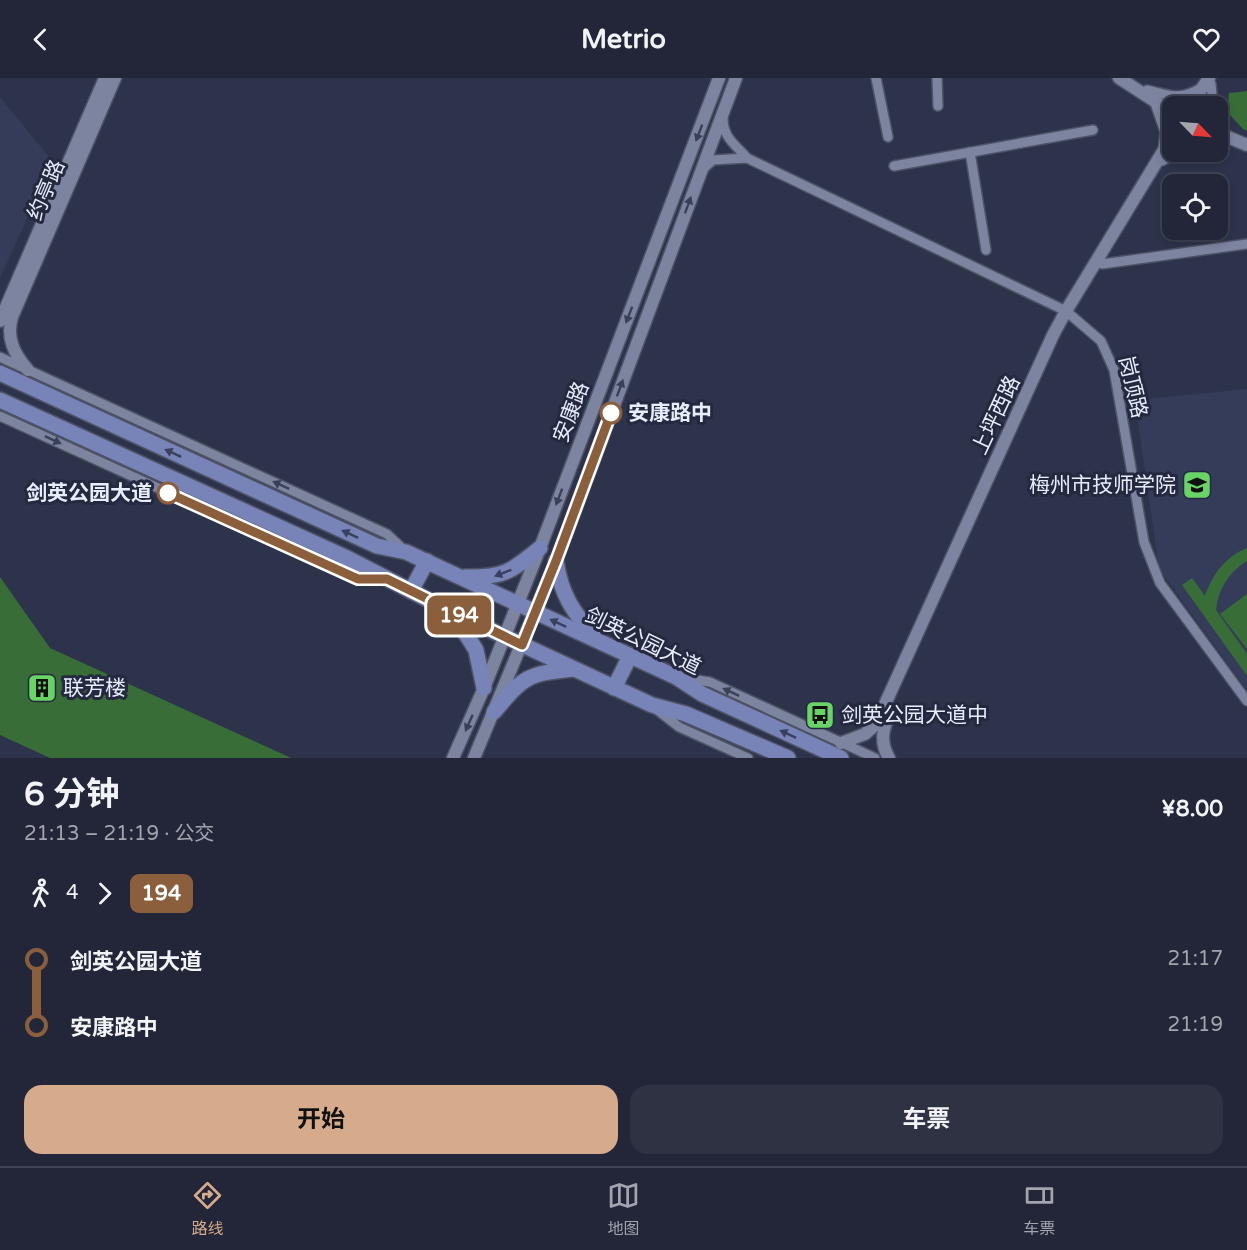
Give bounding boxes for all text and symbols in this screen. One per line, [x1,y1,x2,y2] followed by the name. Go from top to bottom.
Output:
[24,23,57,56] icon: back
[581,23,666,56] text: Metrio
[1190,23,1223,56] icon: heart
[1162,96,1228,162] north arrow
[1162,96,1228,240] map controls
[693,124,703,142] one-way arrow
[23,156,70,224] street label: 约亭路
[1162,174,1228,240] button: locate
[684,196,694,214] one-way arrow
[624,306,633,324] one-way arrow
[1113,354,1152,421] street label: 岗顶路
[967,372,1026,459] street label: 上坪西路
[549,378,594,446] street label: 安康路
[616,379,626,397] one-way arrow
[628,401,712,426] place label: 安康路中
[600,402,622,424] marker: 安康路中
[45,436,62,445] one-way arrow
[165,448,182,457] one-way arrow
[1181,469,1213,501] school or university icon: 梅州市技师学院
[1029,473,1176,498] place label: 梅州市技师学院
[26,481,152,506] place label: 剑英公园大道
[272,481,289,490] one-way arrow
[157,482,179,504] marker: 剑英公园大道
[554,488,564,506] one-way arrow
[341,529,359,539] one-way arrow
[494,569,512,578] one-way arrow
[424,596,494,634] line badge: 194
[439,603,479,628] text: 194
[581,603,705,680] street label: 剑英公园大道
[549,618,566,627] one-way arrow
[26,672,58,704] building icon: 联芳楼
[63,676,126,701] place label: 联芳楼
[722,687,740,697] one-way arrow
[804,699,836,731] bus stop icon: 剑英公园大道中
[841,703,988,728] place label: 剑英公园大道中
[464,715,473,732] one-way arrow
[779,729,796,738] one-way arrow
[24,775,119,814] text: 6 分钟
[1161,796,1223,822] text: ¥8.00
[24,822,215,846] text: 21:13 – 21:19 · 公交
[24,877,57,910] icon: walk
[88,877,121,910] icon: forward
[66,881,79,905] text: 4
[142,881,181,906] text: 194
[1168,947,1223,971] text: 21:17
[70,949,202,975] text: 剑英公园大道
[1168,1013,1223,1037] text: 21:19
[70,1015,158,1041] text: 安康路中
[24,1085,618,1154] button: 开始
[630,1085,1223,1154] button: 车票
[191,1179,224,1239] tab: 路线
[607,1179,640,1239] tab: 地图
[1023,1179,1056,1239] tab: 车票

